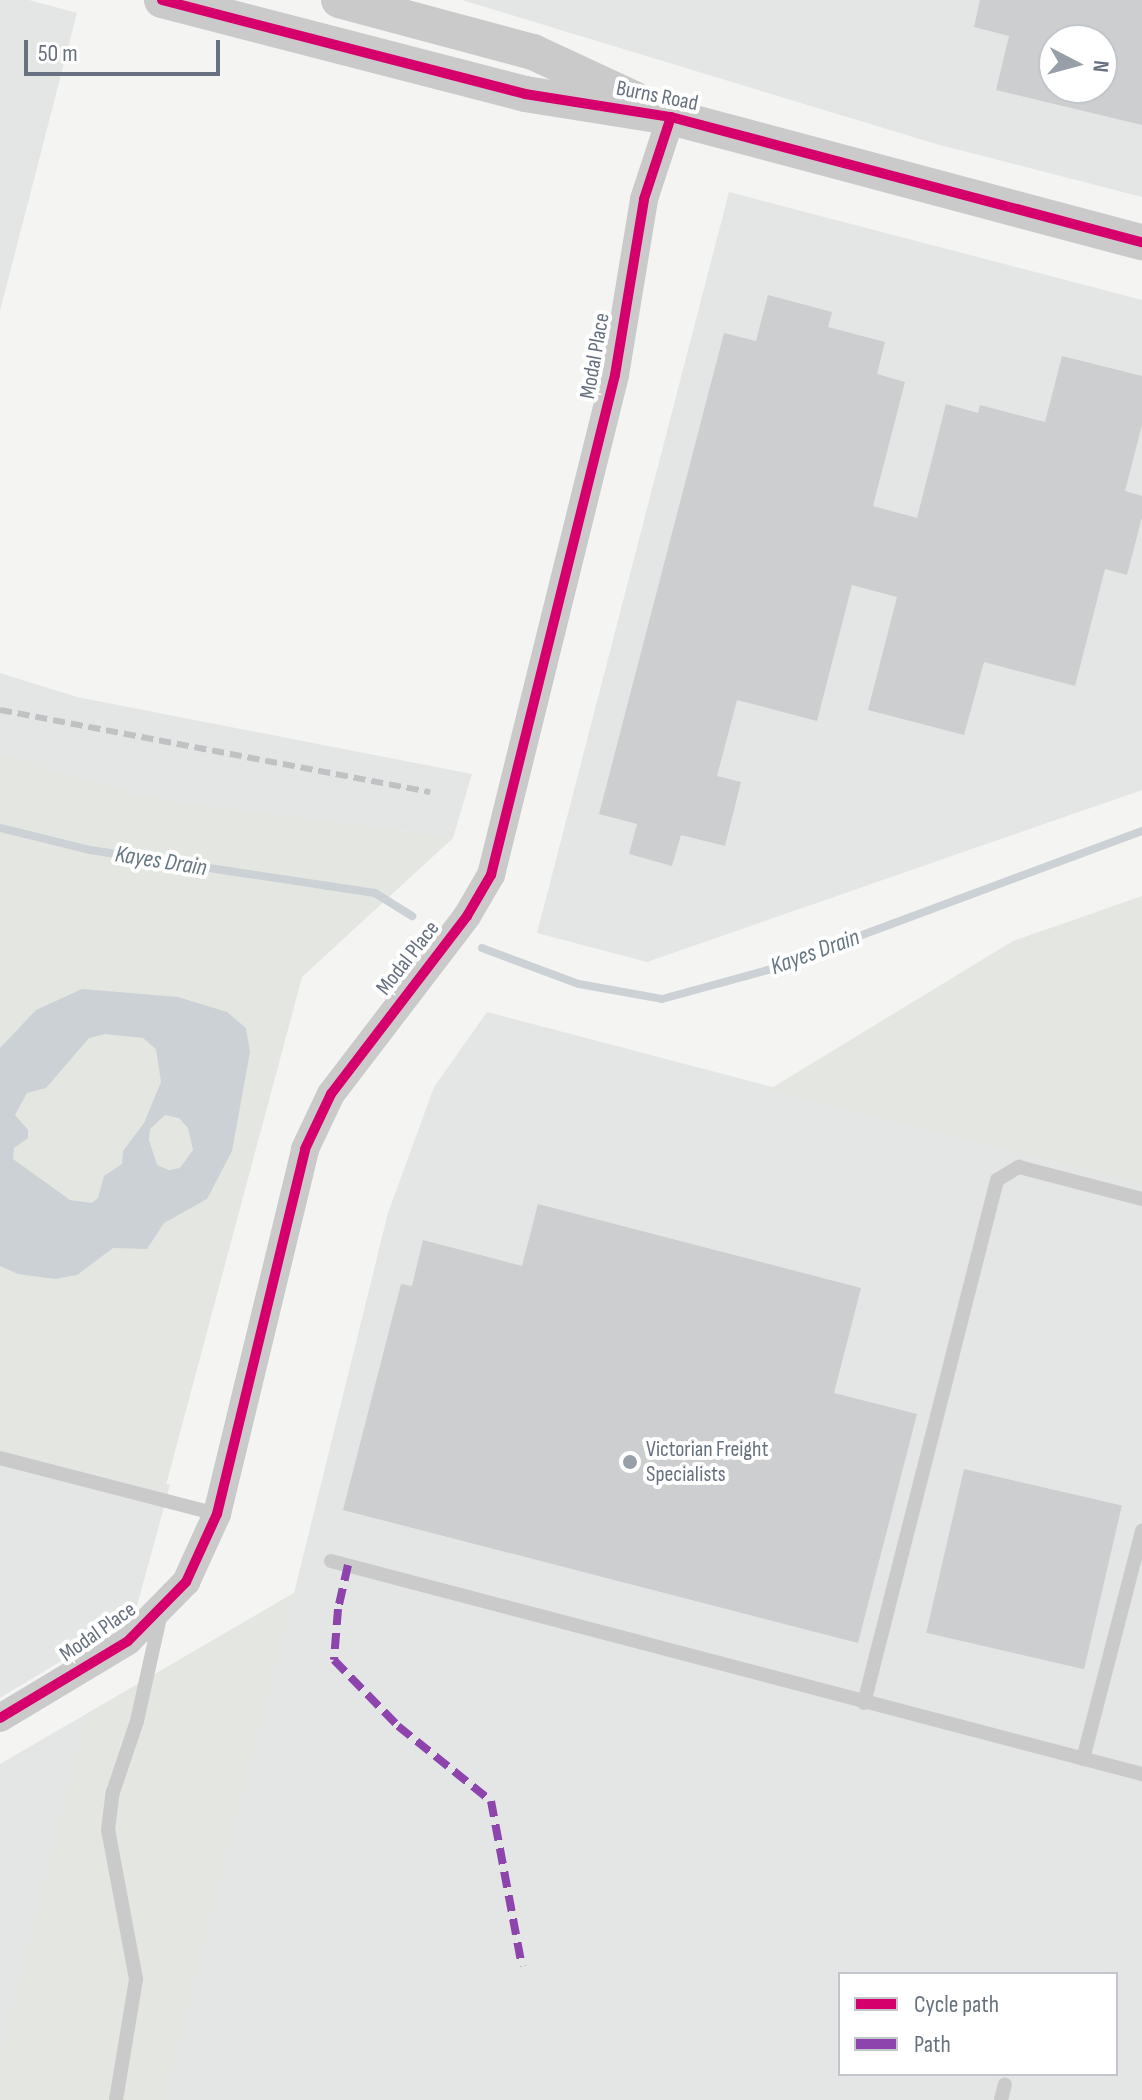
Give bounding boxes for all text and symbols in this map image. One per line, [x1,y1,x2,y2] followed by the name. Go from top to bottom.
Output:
[28,24,224,74] scale bar
[1038,24,1118,104] north arrow
[38,39,78,68] text: 50 m
[1086,59,1114,74] text: N
[614,75,700,117] street label: Burns Road
[574,311,616,401] street label: Modal Place
[113,840,209,882] water label: Kayes Drain
[371,916,445,1000] street label: Modal Place
[767,923,863,981] water label: Kayes Drain
[646,1436,768,1488] place label: Victorian Freight Specialists
[621,1453,639,1471] marker: Victorian Freight Specialists
[55,1596,141,1668] street label: Modal Place
[838,1972,1118,2076] legend
[914,1990,999,2019] text: Cycle path
[914,2030,951,2059] text: Path

